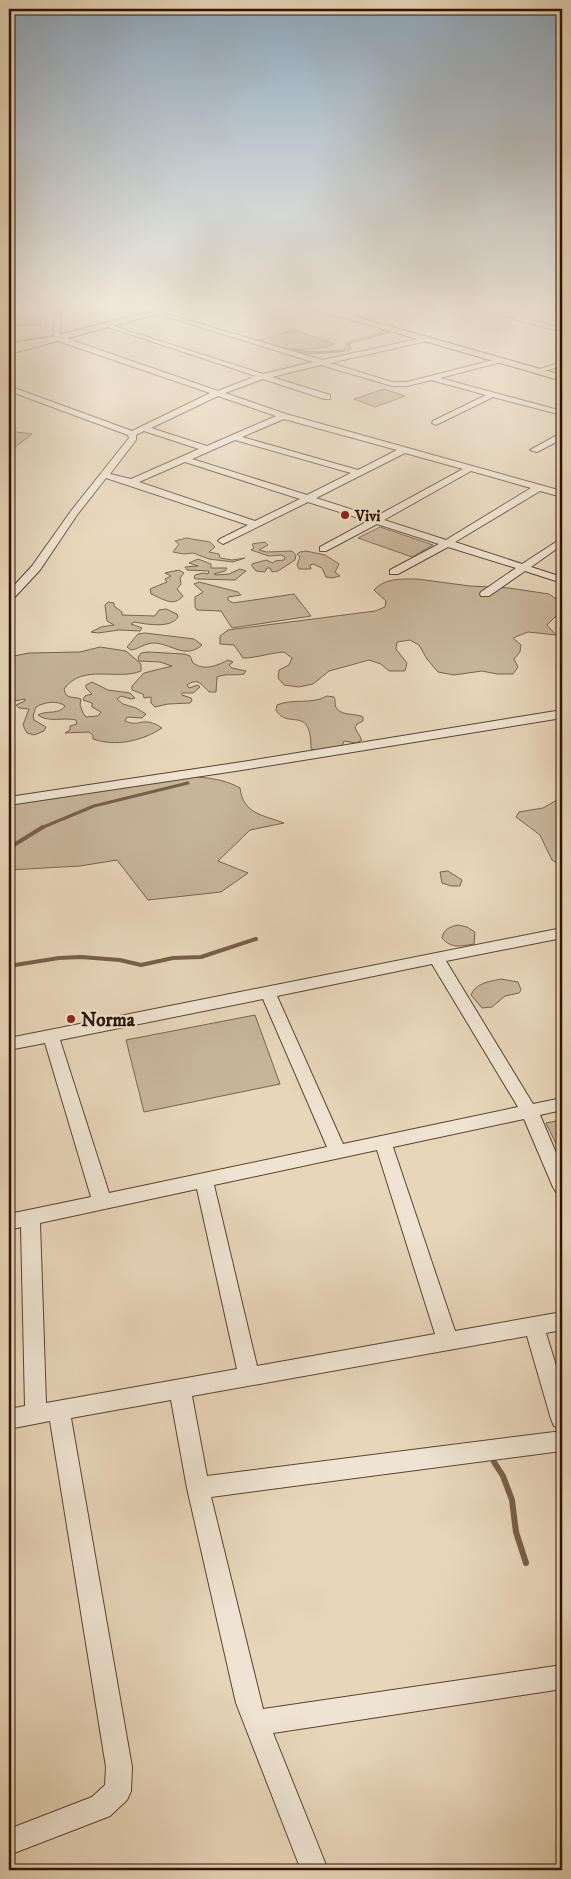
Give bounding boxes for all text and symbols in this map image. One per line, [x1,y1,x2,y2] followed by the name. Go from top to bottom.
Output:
[354,506,380,526] place label: Vivi
[339,509,351,521] marker: Vivi
[81,1009,136,1032] place label: Norma
[65,1013,77,1025] marker: Norma

